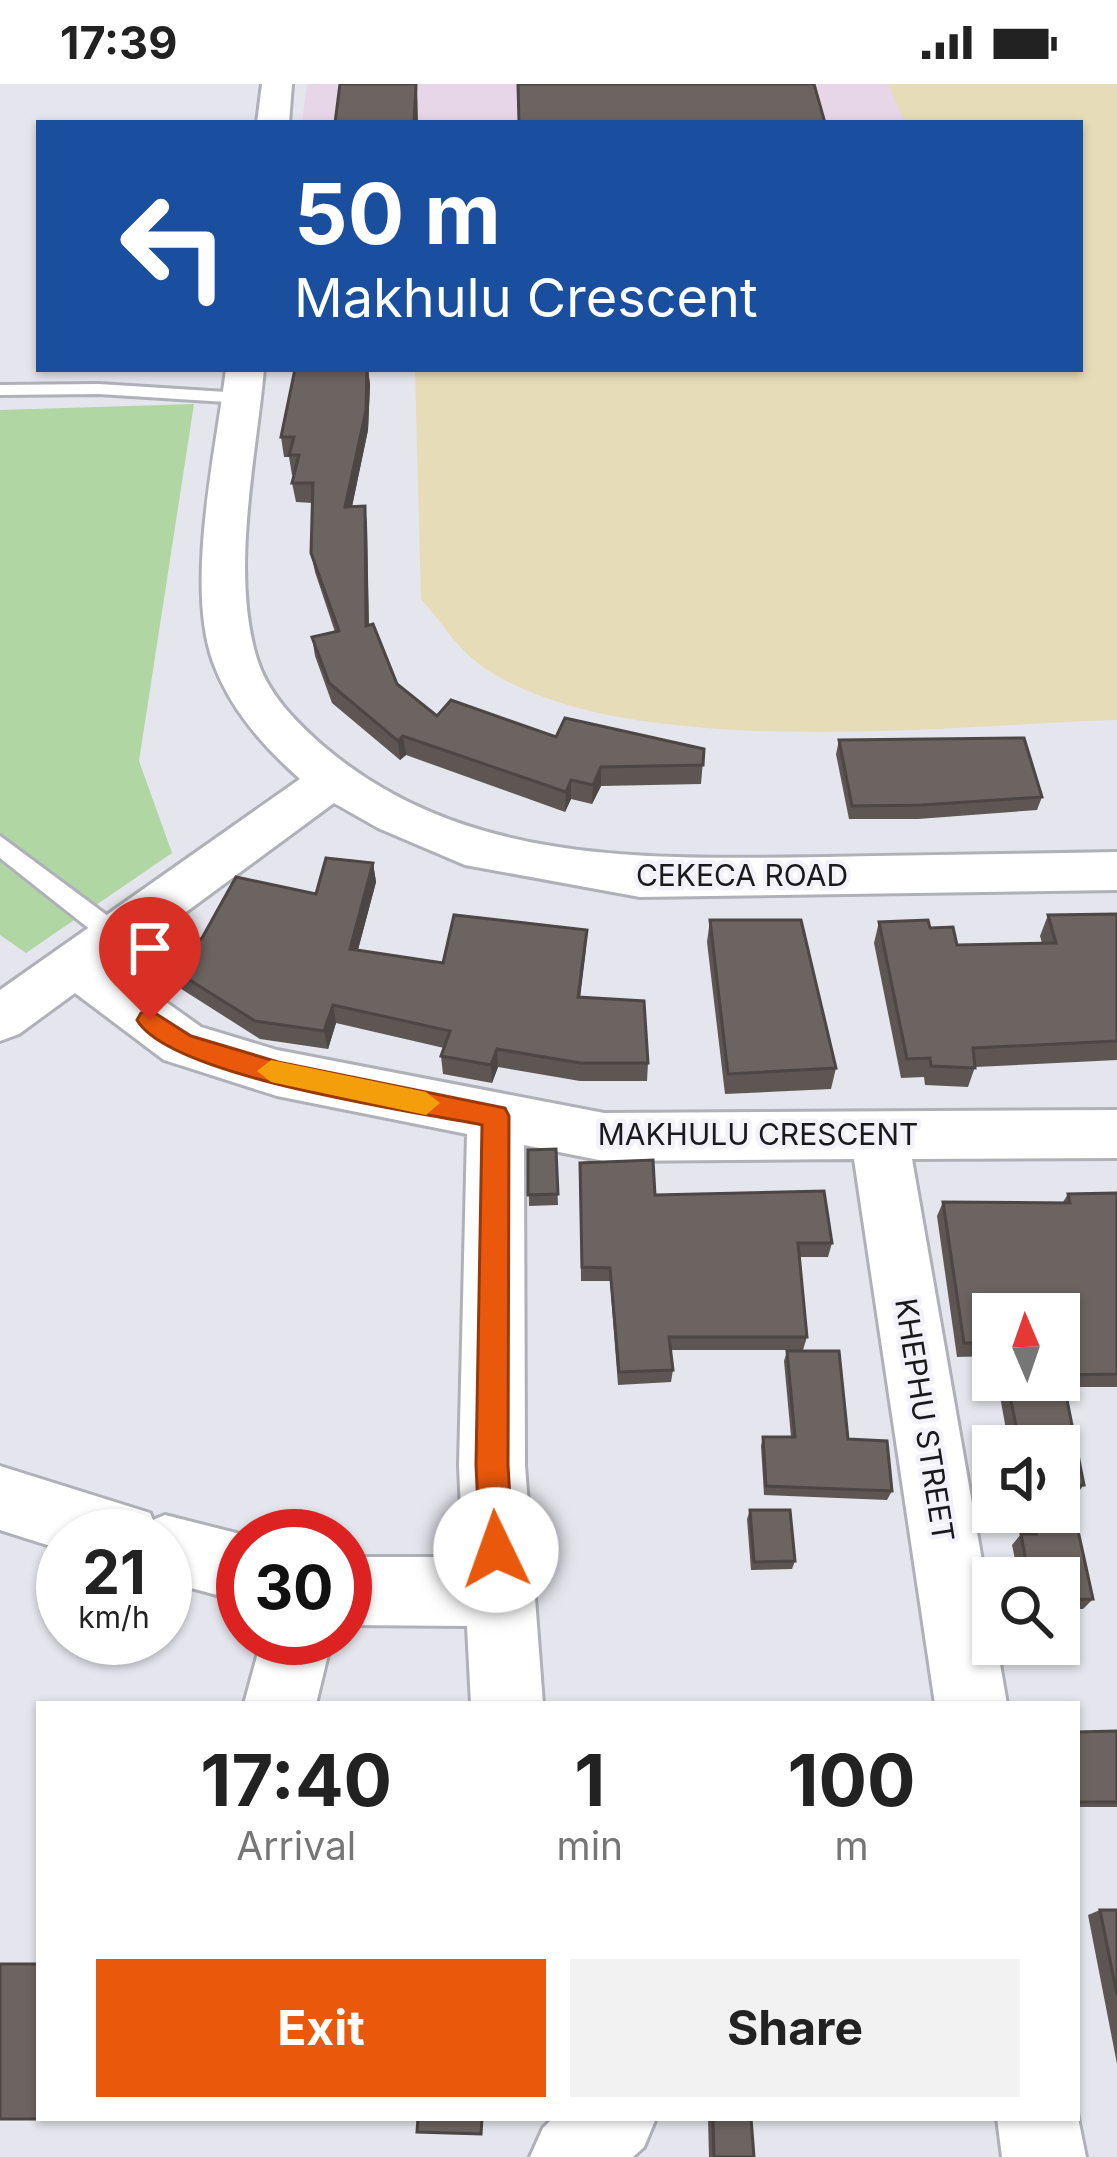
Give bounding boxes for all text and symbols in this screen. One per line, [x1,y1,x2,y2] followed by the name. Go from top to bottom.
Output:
[60,15,177,70] text: 17:39
[294,163,501,264] text: 50 m
[96,168,252,324] icon: left
[294,265,758,330] text: Makhulu Crescent
[636,857,848,893] street label: CEKECA ROAD
[99,897,201,1020] pin
[117,915,183,981] icon: arrive
[598,1116,918,1152] street label: MAKHULU CRESCENT
[972,1293,1080,1401] north arrow
[972,1293,1080,1665] map controls
[888,1296,962,1544] street label: KHEPHU STREET
[972,1425,1080,1533] button: sound
[433,1487,559,1613] position arrow
[216,1509,372,1665] speed limit sign: 30
[82,1536,146,1608] text: 21
[972,1557,1080,1665] button: search
[78,1599,150,1635] text: km/h
[200,1736,392,1823] text: 17:40
[574,1736,605,1823] text: 1
[787,1736,916,1823] text: 100
[236,1822,356,1869] text: Arrival
[556,1822,623,1869] text: min
[834,1822,869,1869] text: m
[96,1959,546,2097] button: Exit
[570,1959,1020,2097] button: Share

